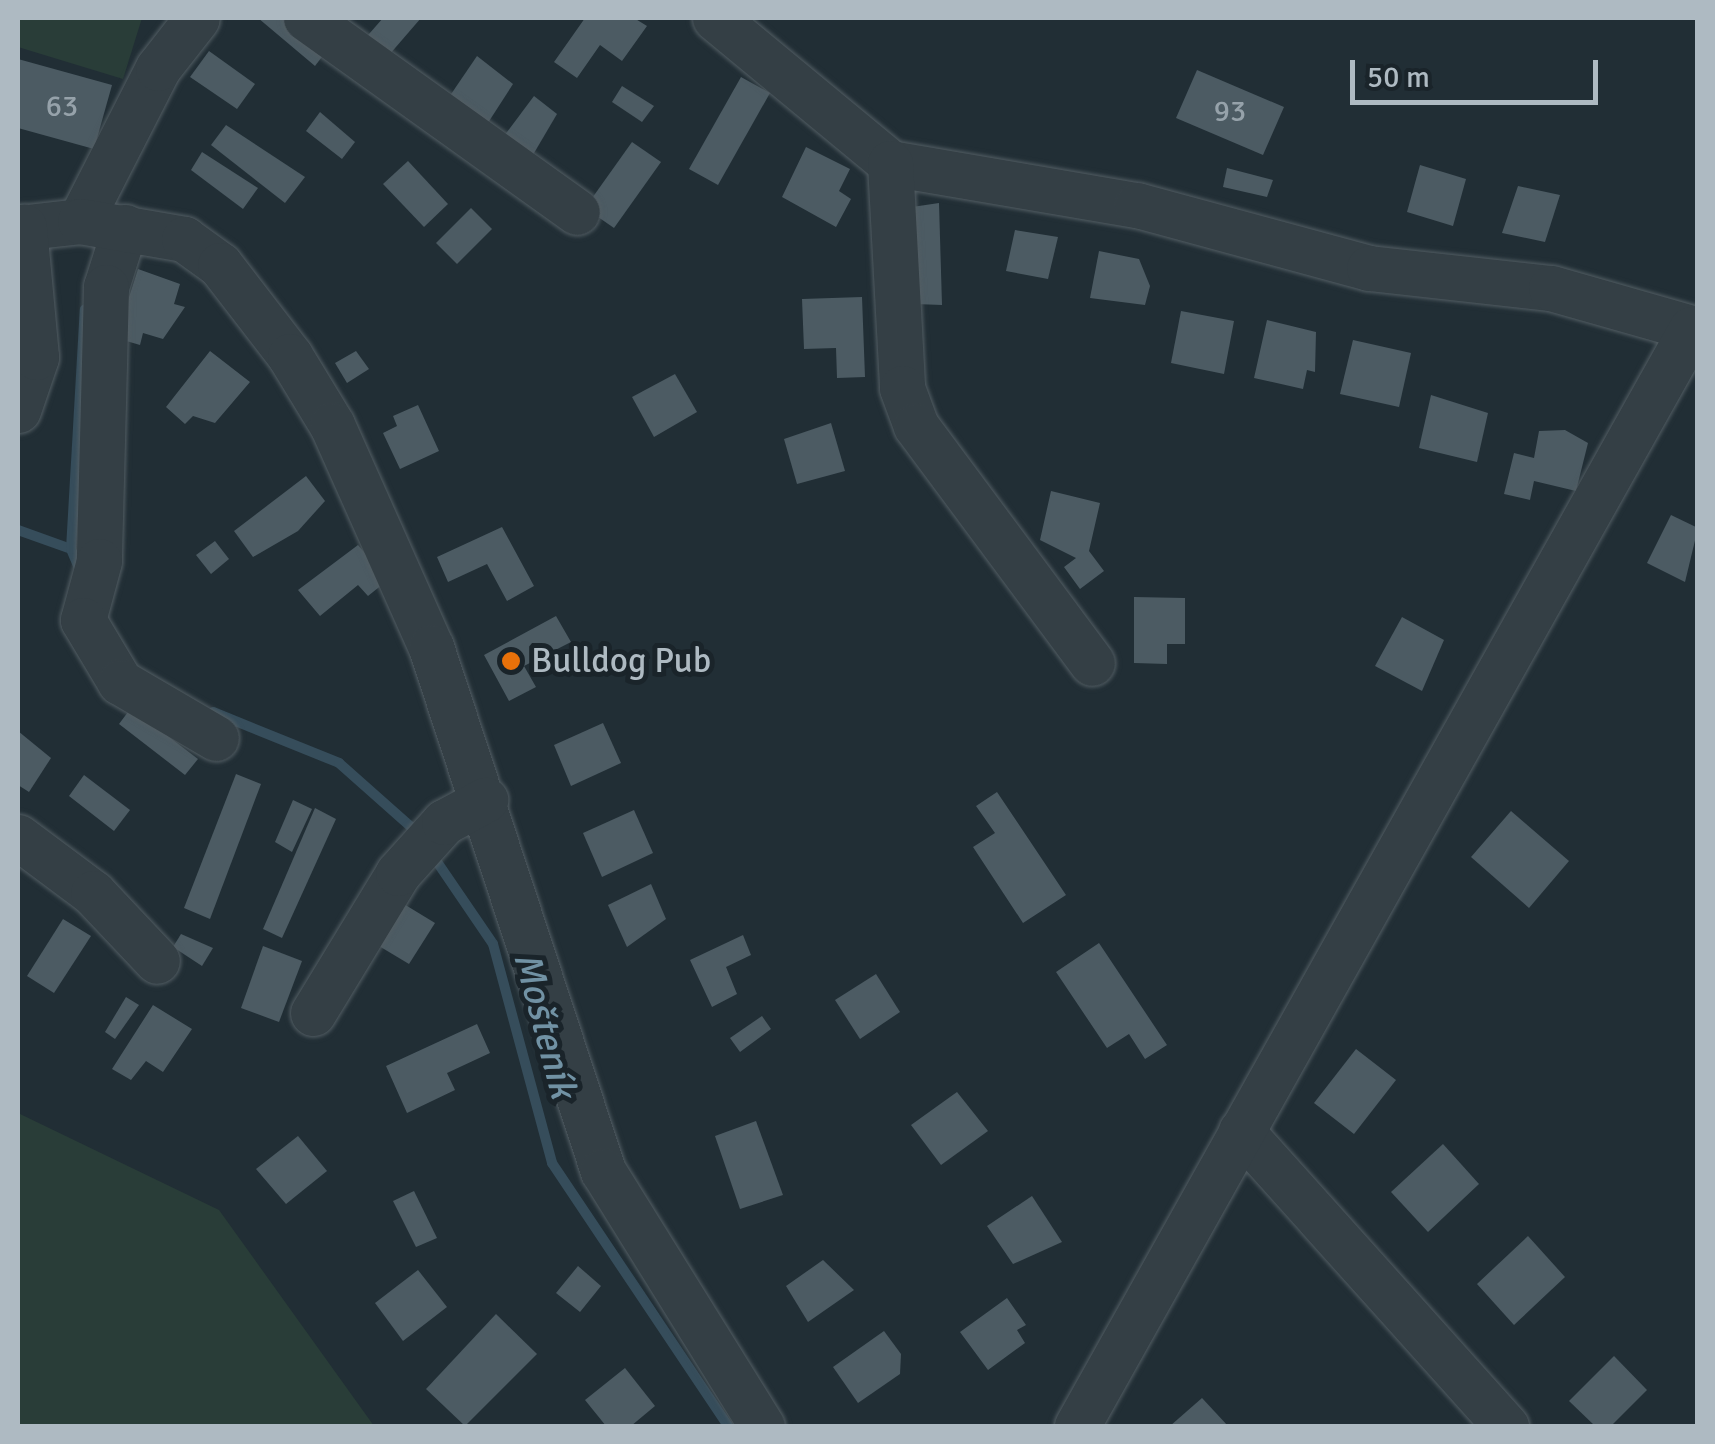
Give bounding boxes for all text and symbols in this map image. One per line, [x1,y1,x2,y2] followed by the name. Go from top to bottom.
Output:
[1355,40,1602,102] scale bar
[1367,59,1430,96] text: 50 m
[46,89,78,125] house number: 63
[1214,94,1246,130] house number: 93
[531,640,711,682] place label: Bulldog Pub
[500,650,522,672] marker: Bulldog Pub
[504,947,586,1103] water label: Mošteník

